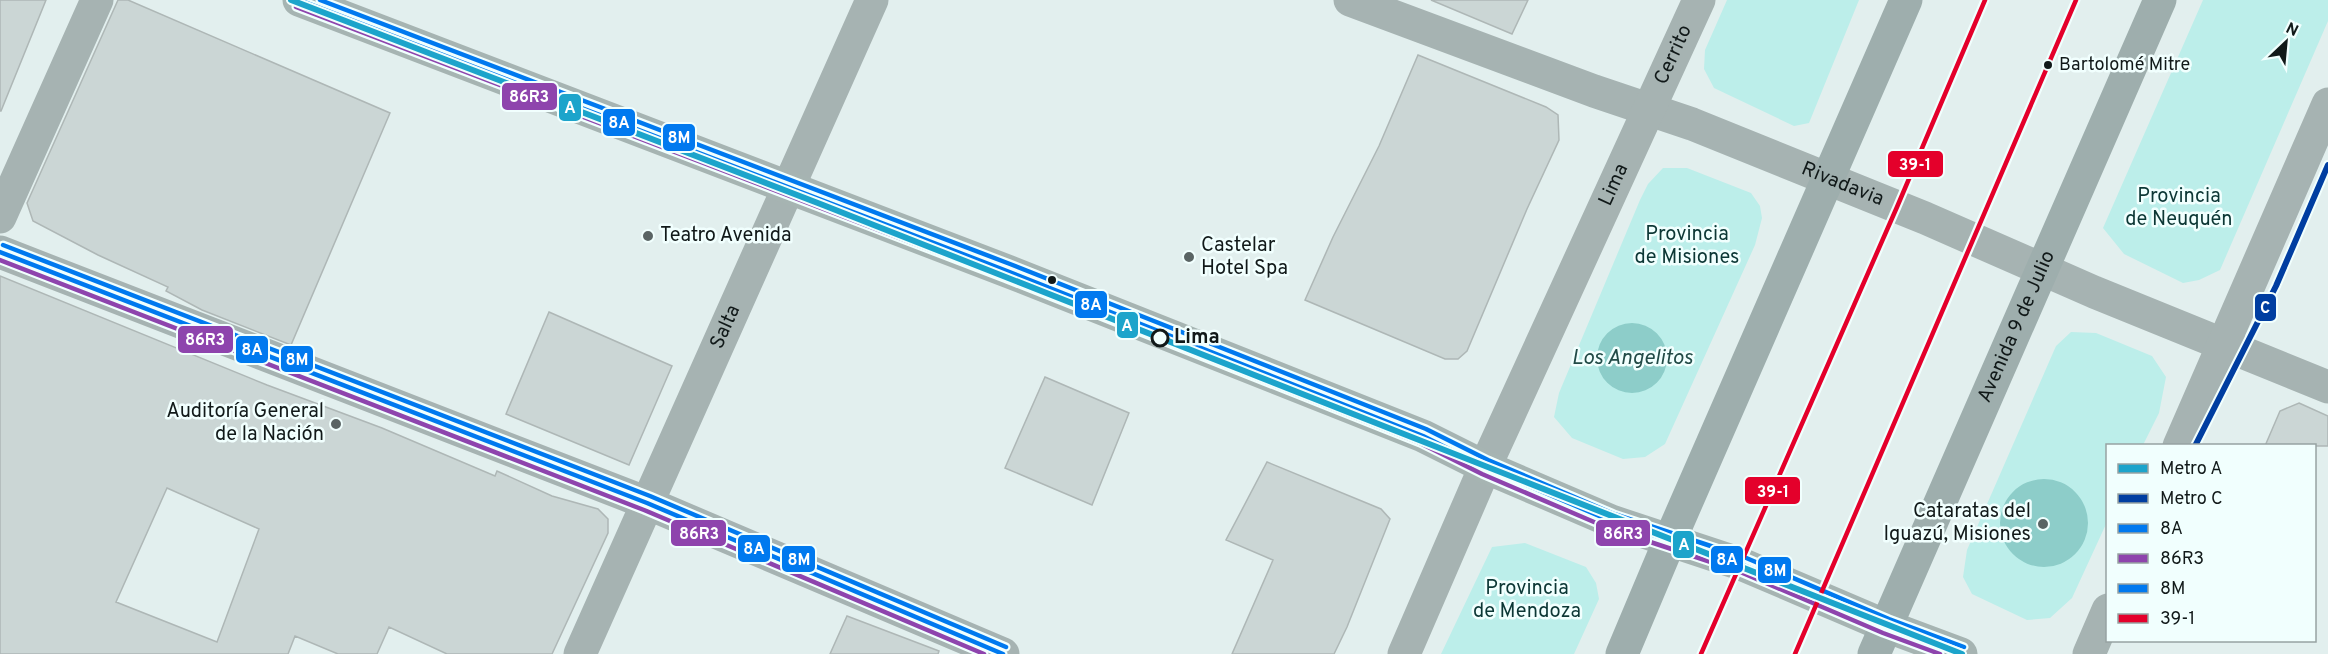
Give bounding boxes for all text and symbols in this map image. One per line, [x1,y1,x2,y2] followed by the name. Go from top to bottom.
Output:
[2256,12,2316,72] north arrow
[2282,19,2301,42] text: N
[1649,21,1699,89] street label: Cerrito
[2059,54,2190,77] place label: Bartolomé Mitre
[2042,59,2054,71] marker: Bartolomé Mitre
[501,82,558,111] line badge: 86R3
[509,88,549,108] text: 86R3
[558,93,582,122] line badge: A
[564,99,576,119] text: A
[602,108,636,137] line badge: 8A
[608,114,630,134] text: 8A
[662,123,696,152] line badge: 8M
[668,129,690,149] text: 8M
[1887,150,1944,178] line badge: 39-1
[1797,156,1887,213] street label: Rivadavia
[1899,156,1931,176] text: 39-1
[1593,160,1635,210] street label: Lima
[2125,184,2233,233] park label: Provincia de Neuquén
[1635,222,1739,271] park label: Provincia de Misiones
[660,223,792,249] place label: Teatro Avenida
[641,229,655,243] marker: Teatro Avenida
[1201,233,1288,282] place label: Castelar Hotel Spa
[1972,247,2062,407] street label: Avenida 9 de Julio
[1182,250,1196,264] marker: Castelar Hotel Spa
[1046,274,1058,286] unlabelled marker
[1074,290,1108,319] line badge: 8A
[2254,293,2277,322] line badge: C
[1080,296,1102,316] text: 8A
[2260,299,2270,319] text: C
[705,301,747,353] street label: Salta
[1116,311,1139,339] line badge: A
[1121,317,1133,337] text: A
[177,325,234,354] line badge: 86R3
[1174,325,1220,351] place label: Lima
[1151,329,1169,347] marker: Lima
[185,331,225,351] text: 86R3
[235,335,269,364] line badge: 8A
[241,341,263,361] text: 8A
[280,345,314,373] line badge: 8M
[1571,345,1693,372] water label: Los Angelitos
[286,351,308,371] text: 8M
[166,399,324,448] place label: Auditoría General de la Nación
[329,417,343,431] marker: Auditoría General de la Nación
[2106,444,2316,642] legend
[2160,458,2222,481] text: Metro A
[1744,476,1801,505] line badge: 39-1
[1757,483,1789,503] text: 39-1
[2160,488,2223,511] text: Metro C
[1883,499,2031,548] place label: Cataratas del Iguazú, Misiones
[2036,517,2050,531] marker: Cataratas del Iguazú, Misiones
[2160,518,2183,541] text: 8A
[670,519,727,547] line badge: 86R3
[1595,519,1651,547] line badge: 86R3
[679,525,719,545] text: 86R3
[1603,525,1643,545] text: 86R3
[1672,530,1695,559] line badge: A
[737,534,771,563] line badge: 8A
[1678,536,1690,556] text: A
[743,540,765,560] text: 8A
[781,545,816,573] line badge: 8M
[1710,545,1744,574] line badge: 8A
[2160,548,2204,571] text: 86R3
[788,551,810,571] text: 8M
[1716,551,1738,571] text: 8A
[1757,556,1792,584] line badge: 8M
[1764,562,1786,582] text: 8M
[1473,576,1581,625] park label: Provincia de Mendoza
[2160,578,2185,601] text: 8M
[2160,608,2195,631] text: 39-1

